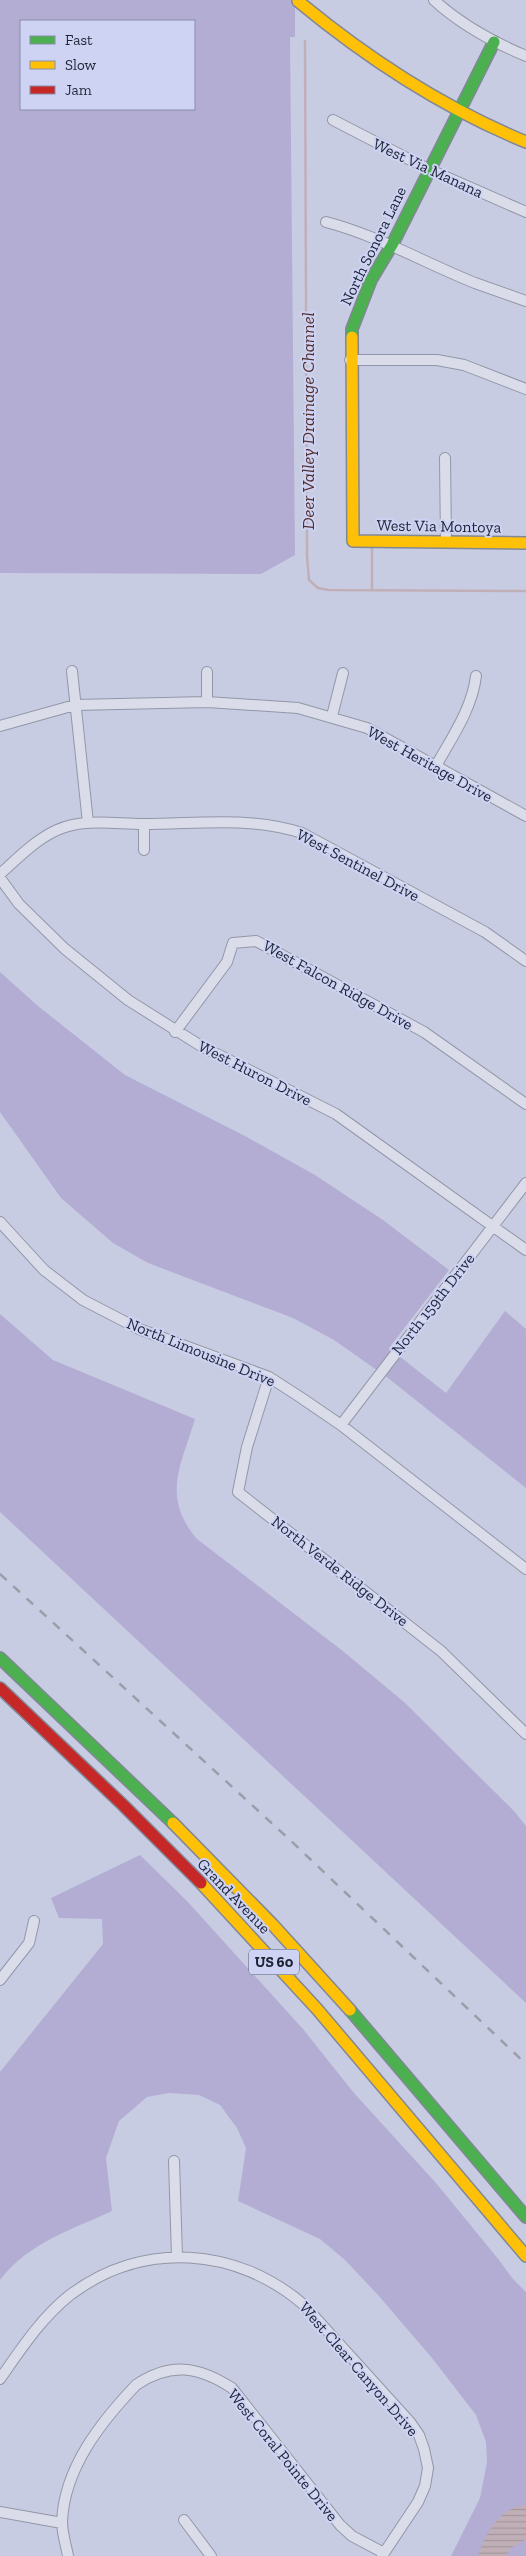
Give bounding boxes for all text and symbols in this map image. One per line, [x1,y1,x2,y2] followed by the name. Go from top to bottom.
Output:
[20,20,195,110] legend
[65,31,93,49] text: Fast
[65,56,97,74] text: Slow
[65,81,92,99] text: Jam
[370,134,486,202] street label: West Via Manana
[336,183,410,309] street label: North Sonora Lane
[297,312,319,530] water label: Deer Valley Drainage Channel
[377,515,502,537] street label: West Via Montoya
[364,722,496,806] street label: West Heritage Drive
[293,825,423,905] street label: West Sentinel Drive
[260,936,416,1034] street label: West Falcon Ridge Drive
[195,1036,315,1110] street label: West Huron Drive
[387,1249,479,1359] street label: North 159th Drive
[124,1314,278,1390] street label: North Limousine Drive
[268,1512,412,1630] street label: North Verde Ridge Drive
[193,1854,275,1938] street label: Grand Avenue
[249,1950,299,1974] road number: US 60
[295,2298,423,2440] street label: West Clear Canyon Drive
[224,2385,342,2525] street label: West Coral Pointe Drive

